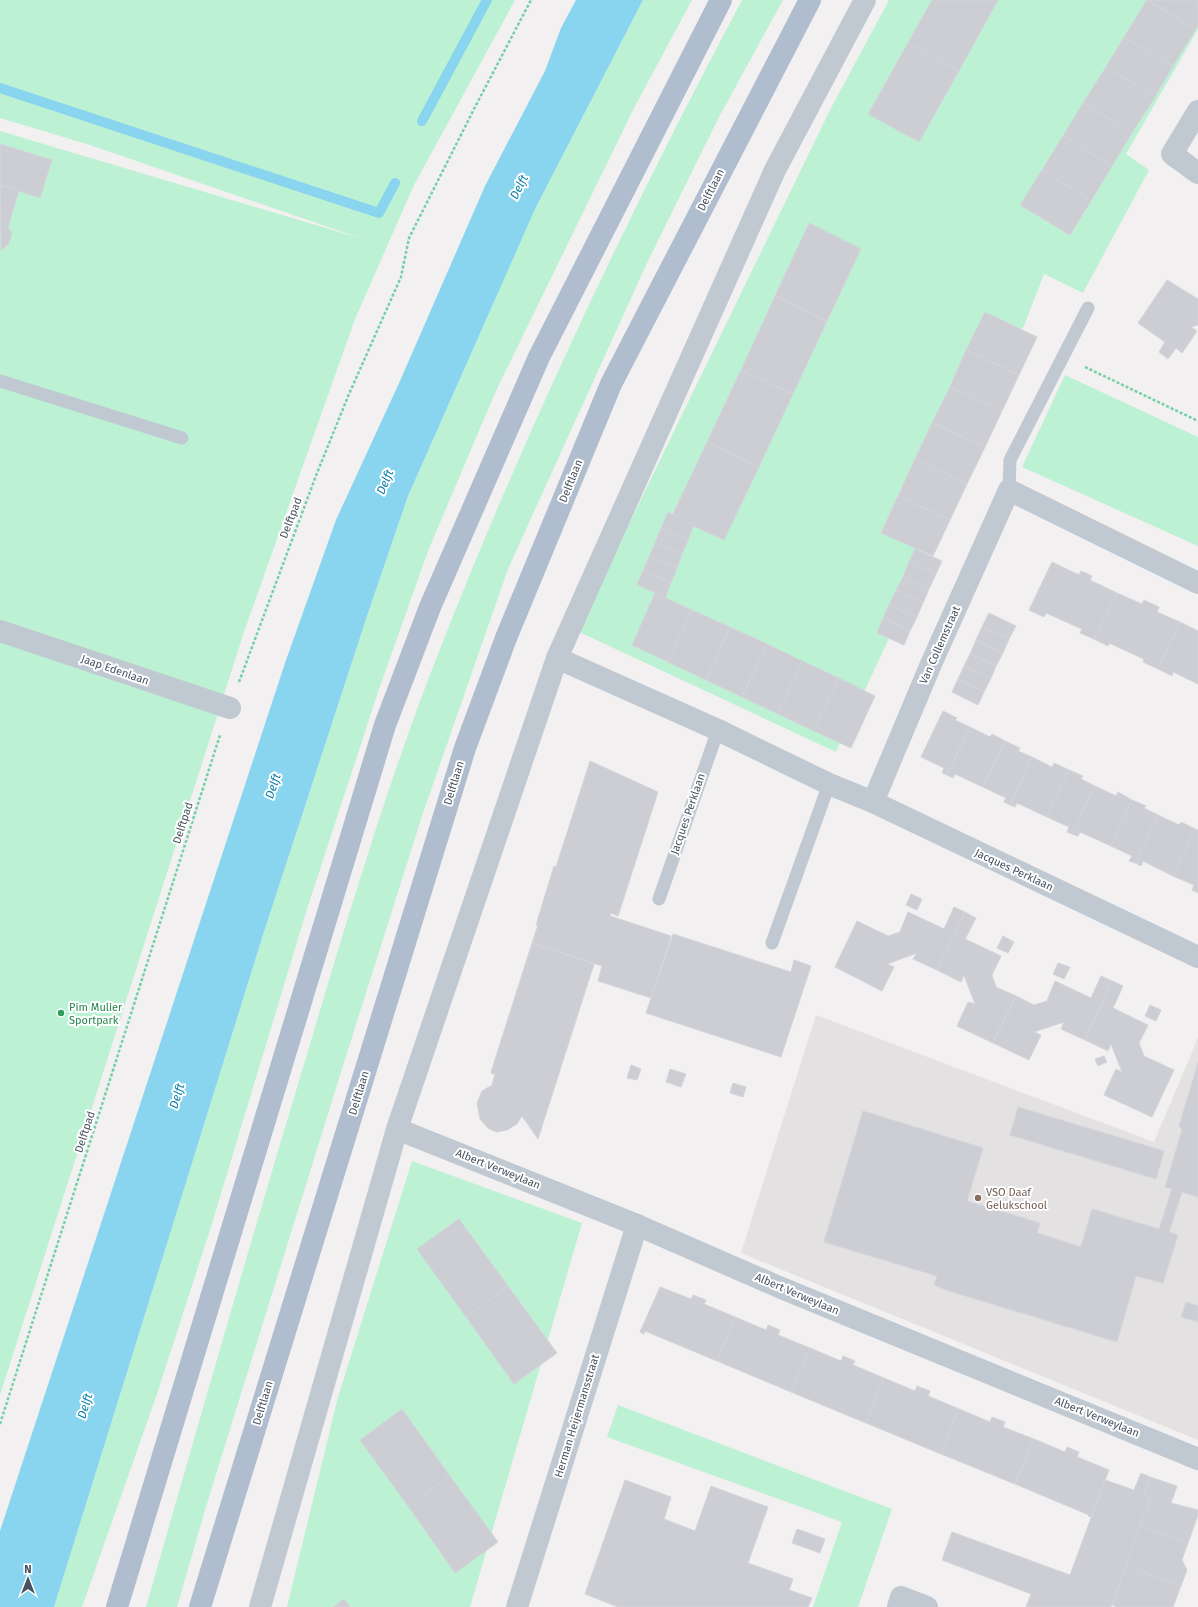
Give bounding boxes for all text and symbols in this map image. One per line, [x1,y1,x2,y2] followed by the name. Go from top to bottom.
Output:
[695,167,727,213] street label: Delftlaan
[507,172,531,202] water label: Delft
[556,458,586,504] street label: Delftlaan
[374,467,397,496] water label: Delft
[277,496,305,540] street label: Delftpad
[917,604,963,686] street label: Van Collemstraat
[79,652,151,688] street label: Jaap Edenlaan
[441,759,467,807] street label: Delftlaan
[262,771,284,800] water label: Delft
[668,772,708,856] street label: Jacques Perklaan
[170,801,196,845] street label: Delftpad
[973,846,1055,894] street label: Jacques Perklaan
[69,1001,123,1027] place label: Pim Mulier Sportpark
[56,1008,66,1018] marker: Pim Mulier Sportpark
[346,1069,372,1117] street label: Delftlaan
[167,1081,188,1110] water label: Delft
[72,1110,98,1154] street label: Delftpad
[454,1146,542,1192] street label: Albert Verweylaan
[986,1186,1047,1212] place label: VSO Daaf Gelukschool
[973,1193,983,1203] marker: VSO Daaf Gelukschool
[753,1270,841,1318] street label: Albert Verweylaan
[552,1353,602,1479] street label: Herman Heijermansstraat
[250,1379,276,1427] street label: Delftlaan
[75,1391,96,1420] water label: Delft
[1053,1394,1141,1440] street label: Albert Verweylaan
[8,1559,48,1599] north arrow
[24,1563,32,1576] text: N

